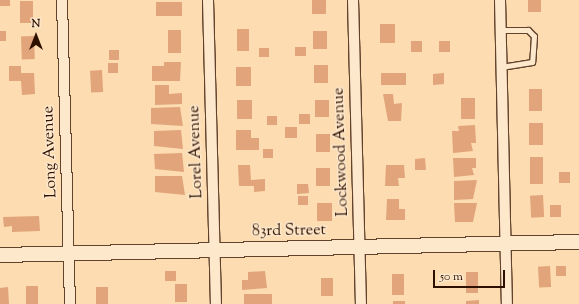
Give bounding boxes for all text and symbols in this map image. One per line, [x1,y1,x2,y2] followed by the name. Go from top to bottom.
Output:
[16,16,56,56] north arrow
[32,16,40,32] text: N
[330,87,354,217] street label: Lockwood Avenue
[186,105,208,199] street label: Lorel Avenue
[40,106,62,198] street label: Long Avenue
[252,222,326,242] street label: 83rd Street
[435,262,507,288] scale bar
[440,268,463,286] text: 50 m

